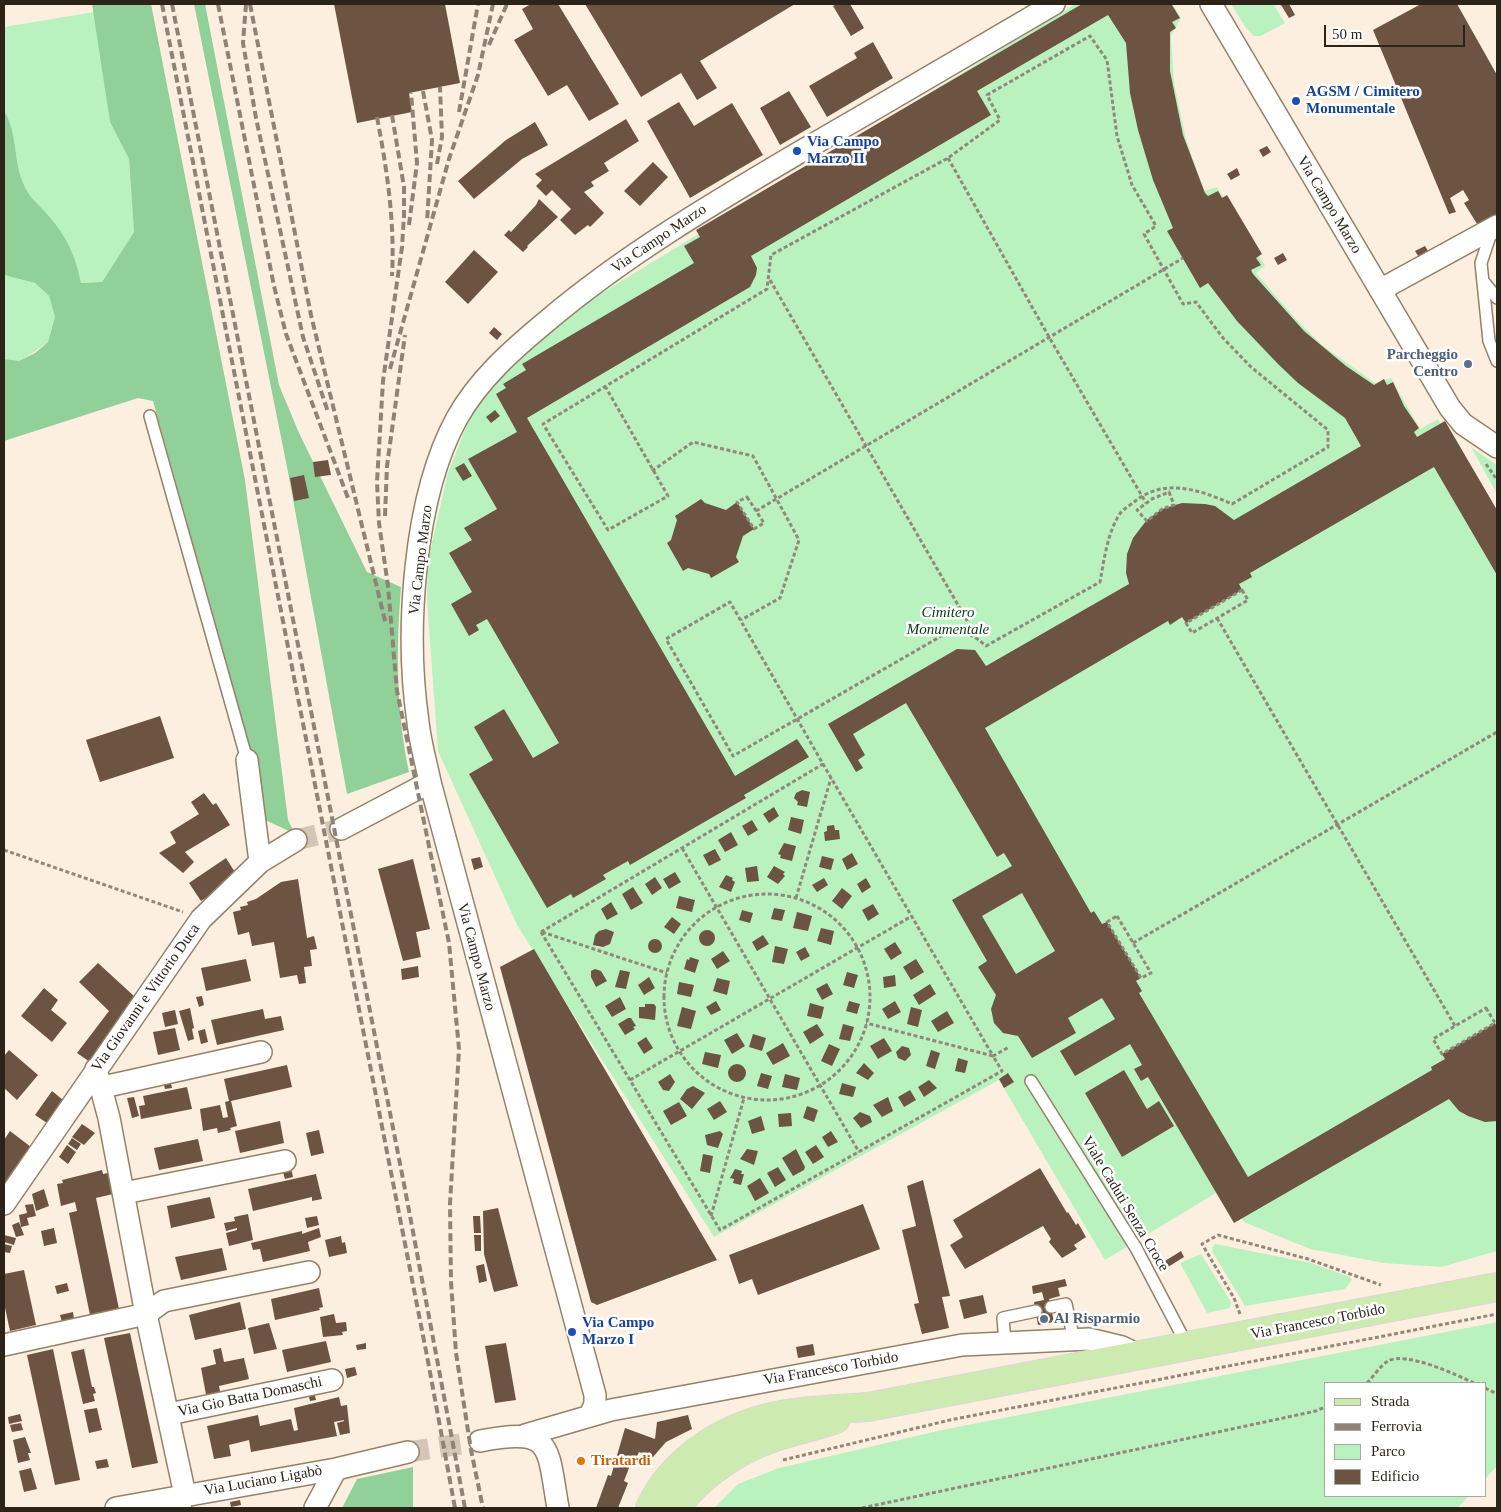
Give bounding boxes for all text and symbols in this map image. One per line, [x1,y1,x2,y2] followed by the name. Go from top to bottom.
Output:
[1326,15,1467,47] scale bar
[1332,26,1362,42] text: 50 m
[1306,83,1420,118] place label: AGSM / Cimitero Monumentale
[1290,95,1302,107] marker: AGSM / Cimitero Monumentale
[807,133,879,168] place label: Via Campo Marzo II
[791,145,803,157] marker: Via Campo Marzo II
[1293,153,1365,257] street label: Via Campo Marzo
[608,201,710,277] street label: Via Campo Marzo
[1387,346,1458,381] place label: Parcheggio Centro
[1462,358,1474,370] marker: Parcheggio Centro
[405,504,437,616] street label: Via Campo Marzo
[907,604,989,639] park label: Cimitero Monumentale
[453,901,499,1013] street label: Via Campo Marzo
[88,921,204,1075] street label: Via Giovanni e Vittorio Duca
[1078,1133,1172,1275] street label: Viale Caduti Senza Croce
[1249,1300,1387,1344] street label: Via Francesco Torbido
[1054,1310,1140,1328] place label: Al Risparmio
[1038,1313,1050,1325] marker: Al Risparmio
[582,1314,654,1349] place label: Via Campo Marzo I
[566,1326,578,1338] marker: Via Campo Marzo I
[762,1348,900,1390] street label: Via Francesco Torbido
[176,1373,324,1421] street label: Via Gio Batta Domaschi
[1324,1382,1486,1497] legend
[1371,1393,1409,1409] text: Strada
[1371,1418,1422,1434] text: Ferrovia
[1371,1443,1405,1459] text: Parco
[591,1452,651,1470] place label: Tiratardi
[575,1455,587,1467] marker: Tiratardi
[202,1462,324,1500] street label: Via Luciano Ligabò
[1371,1468,1419,1484] text: Edificio

